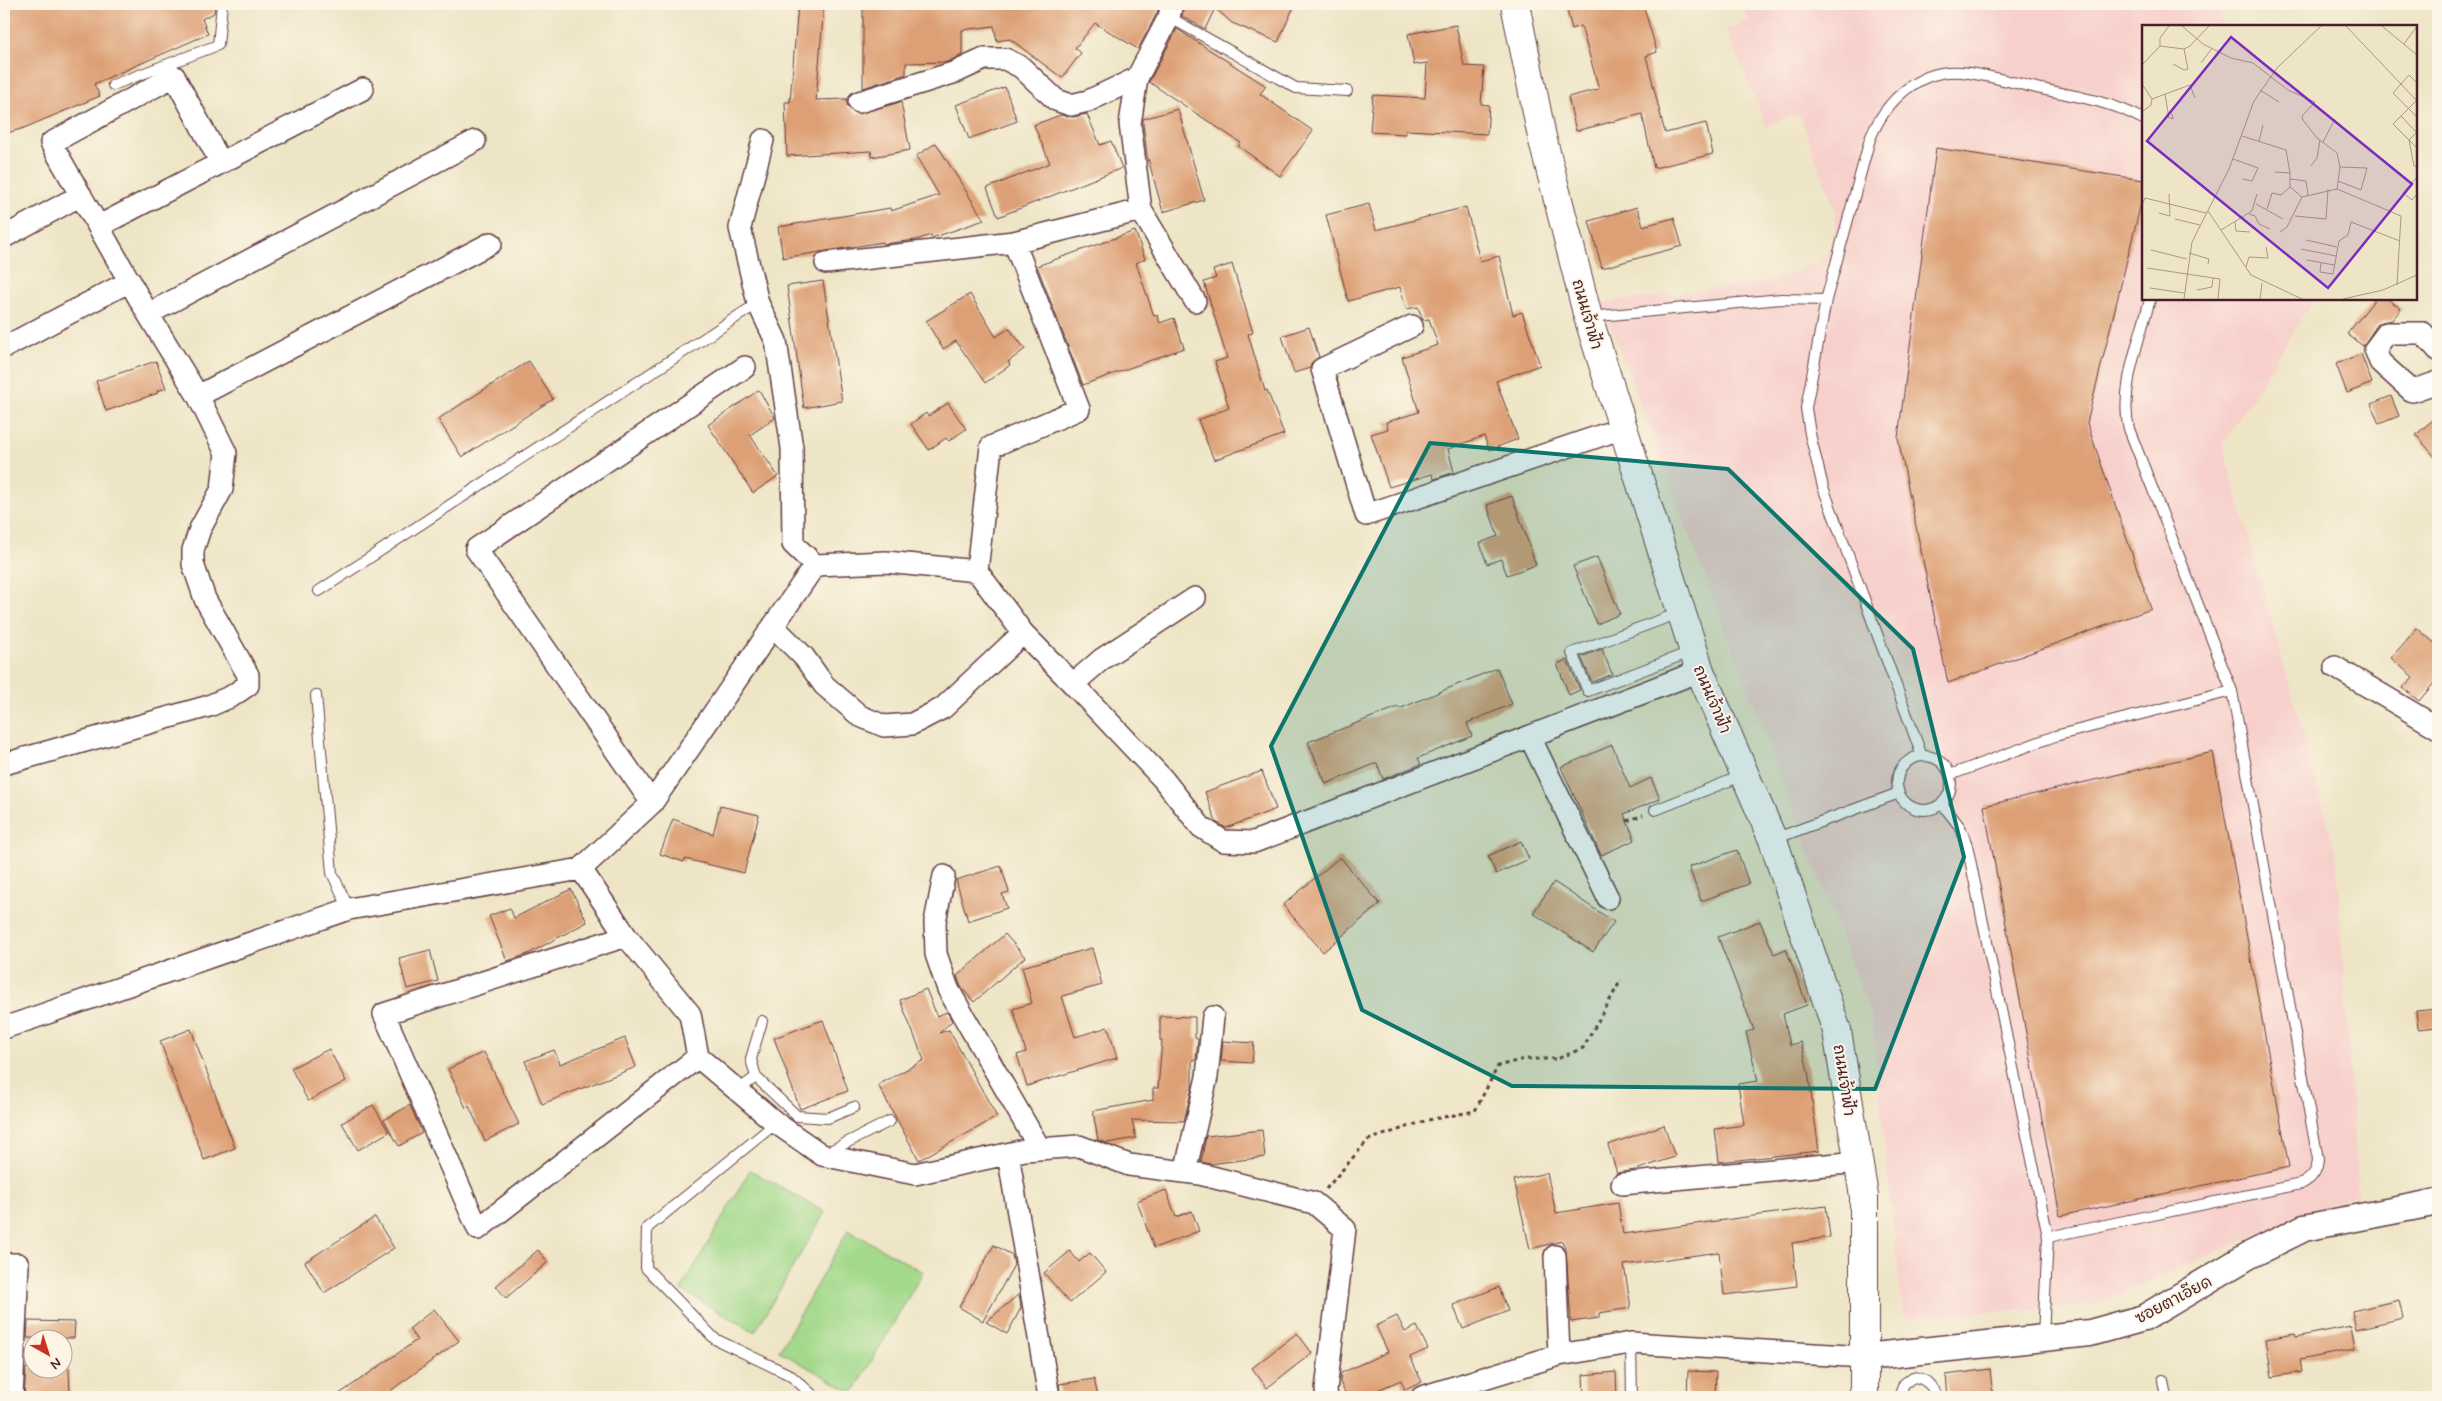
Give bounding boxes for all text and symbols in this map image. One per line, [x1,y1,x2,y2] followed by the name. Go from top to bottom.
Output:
[2142,25,2417,300] inset map
[1567,277,1608,352] street label: ถนนเจ้าฟ้า
[1688,662,1736,737] street label: ถนนเจ้าฟ้า
[1827,1043,1861,1118] street label: ถนนเจ้าฟ้า
[2131,1270,2216,1329] street label: ซอยตาเอียด
[22,1328,72,1378] north arrow
[46,1353,65,1373] text: N

